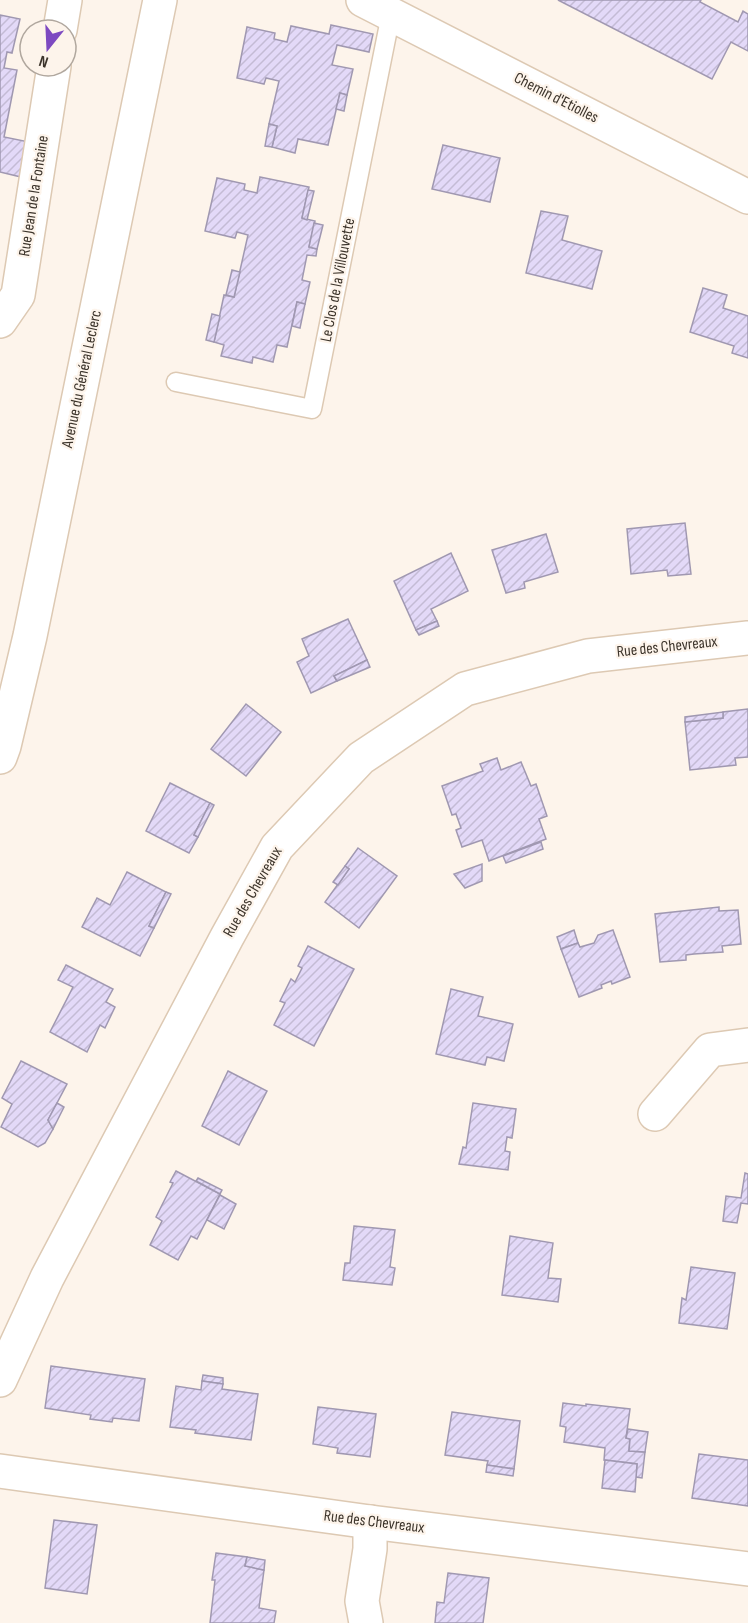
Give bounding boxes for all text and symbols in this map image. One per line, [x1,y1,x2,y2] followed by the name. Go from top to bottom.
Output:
[18,18,78,78] north arrow
[37,50,51,71] text: N
[511,69,602,127] street label: Chemin d'Etiolles
[15,134,53,258] street label: Rue Jean de la Fontaine
[317,217,359,343] street label: Le Clos de la Villouvette
[58,309,106,450] street label: Avenue du Général Leclerc
[616,632,718,662] street label: Rue des Chevreaux
[219,843,287,941] street label: Rue des Chevreaux
[323,1506,425,1538] street label: Rue des Chevreaux

